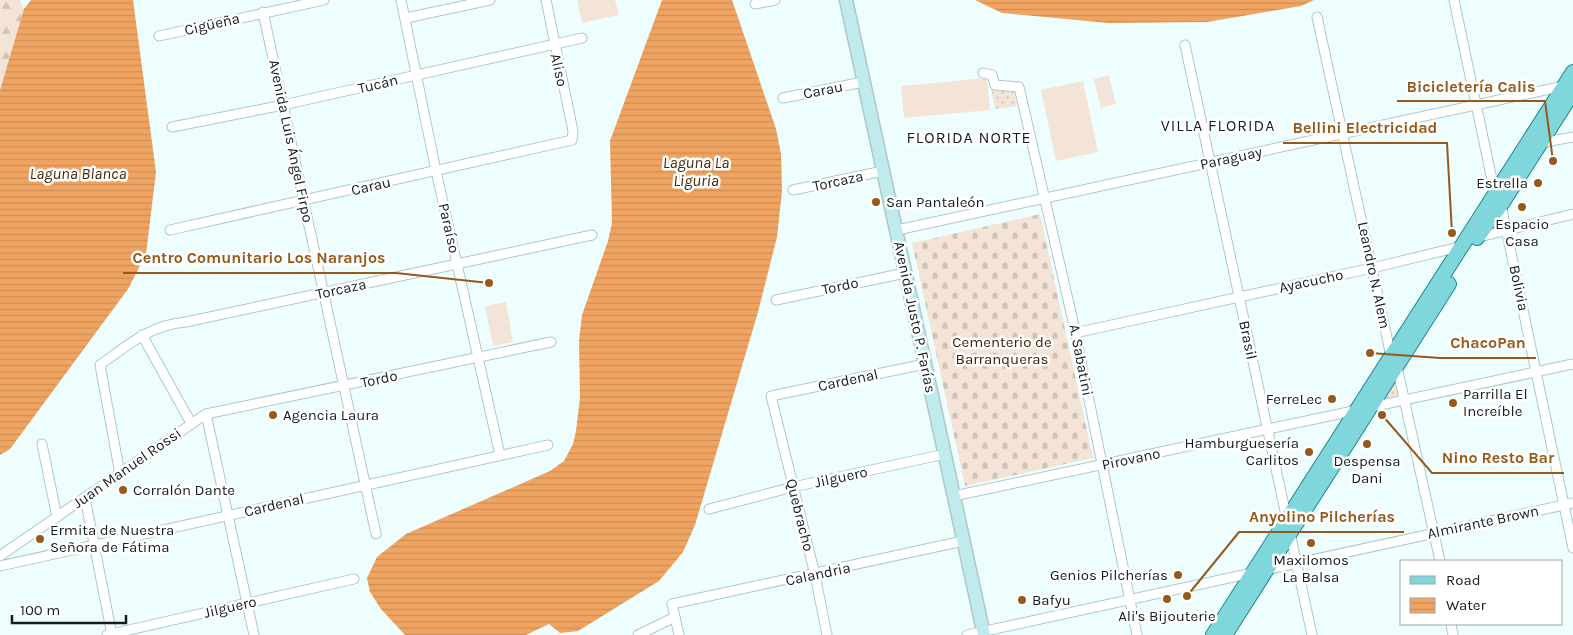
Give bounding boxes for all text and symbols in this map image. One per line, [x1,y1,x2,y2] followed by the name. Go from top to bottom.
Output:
[183,9,241,39] street label: Cigüeña
[546,52,572,88] street label: Aliso
[265,58,317,224] street label: Avenida Luis Ángel Firpo
[1397,70,1545,101] callout: Bicicletería Calis
[356,71,400,97] street label: Tucán
[802,77,844,103] street label: Carau
[1407,77,1535,96] text: Bicicletería Calis
[1283,112,1447,143] callout: Bellini Electricidad
[1161,116,1275,135] district label: VILLA FLORIDA
[1293,118,1437,137] text: Bellini Electricidad
[906,128,1032,147] district label: FLORIDA NORTE
[1198,143,1264,173] street label: Paraguay
[663,153,729,190] water label: Laguna La Liguria
[29,164,127,183] water label: Laguna Blanca
[811,167,865,195] street label: Torcaza
[349,173,393,199] street label: Carau
[1476,174,1528,192] place label: Estrella
[1532,177,1544,189] marker: Estrella
[886,193,985,211] place label: San Pantaleón
[870,196,882,208] marker: San Pantaleón
[435,201,463,255] street label: Paraíso
[1516,201,1528,213] marker: Espacio Casa
[1495,215,1549,250] place label: Espacio Casa
[1354,220,1394,330] street label: Leandro N. Alem
[890,240,940,394] street label: Avenida Justo P. Farías
[123,242,396,273] callout: Centro Comunitario Los Naranjos
[133,248,385,267] text: Centro Comunitario Los Naranjos
[1505,263,1533,313] street label: Bolivia
[1277,265,1345,297] street label: Ayacucho
[820,273,860,299] street label: Tordo
[314,275,368,303] street label: Torcaza
[1235,319,1261,361] street label: Brasil
[1065,322,1097,398] street label: A. Sabatini
[1440,327,1536,358] callout: ChacoPan
[952,333,1052,368] park label: Cementerio de Barranqueras
[1450,333,1526,352] text: ChacoPan
[816,365,880,395] street label: Cardenal
[359,366,399,392] street label: Tordo
[1463,385,1528,420] place label: Parrilla El Increíble
[1266,390,1322,408] place label: FerreLec
[1326,393,1338,405] marker: FerreLec
[1447,397,1459,409] marker: Parrilla El Increíble
[283,406,379,424] place label: Agencia Laura
[267,409,279,421] marker: Agencia Laura
[69,424,185,512] street label: Juan Manuel Rossi
[1185,434,1299,469] place label: Hamburguesería Carlitos
[1361,438,1373,450] marker: Despensa Dani
[1432,442,1564,473] callout: Nino Resto Bar
[1100,444,1162,474] street label: Pirovano
[1303,446,1315,458] marker: Hamburguesería Carlitos
[1442,448,1555,467] text: Nino Resto Bar
[1333,452,1401,487] place label: Despensa Dani
[813,463,869,491] street label: Jilguero
[782,477,818,553] street label: Quebracho
[133,481,235,499] place label: Corralón Dante
[117,484,129,496] marker: Corralón Dante
[242,489,306,521] street label: Cardenal
[1239,501,1404,532] callout: Anyolino Pilcherías
[1425,501,1541,543] street label: Almirante Brown
[1249,507,1395,526] text: Anyolino Pilcherías
[50,521,174,556] place label: Ermita de Nuestra Señora de Fátima
[34,533,46,545] marker: Ermita de Nuestra Señora de Fátima
[1305,537,1317,549] marker: Maxilomos La Balsa
[1273,551,1349,586] place label: Maxilomos La Balsa
[784,558,852,590] street label: Calandria
[1400,560,1563,625] legend
[1050,566,1168,584] place label: Genios Pilcherías
[1172,569,1184,581] marker: Genios Pilcherías
[1446,571,1481,589] text: Road
[1032,591,1071,609] place label: Bafyu
[12,592,126,624] scale bar
[202,592,258,622] street label: Jilguero
[1161,593,1173,605] marker: Ali's Bijouterie
[1016,594,1028,606] marker: Bafyu
[1446,596,1487,614] text: Water
[20,601,60,619] text: 100 m
[1118,607,1216,625] place label: Ali's Bijouterie

